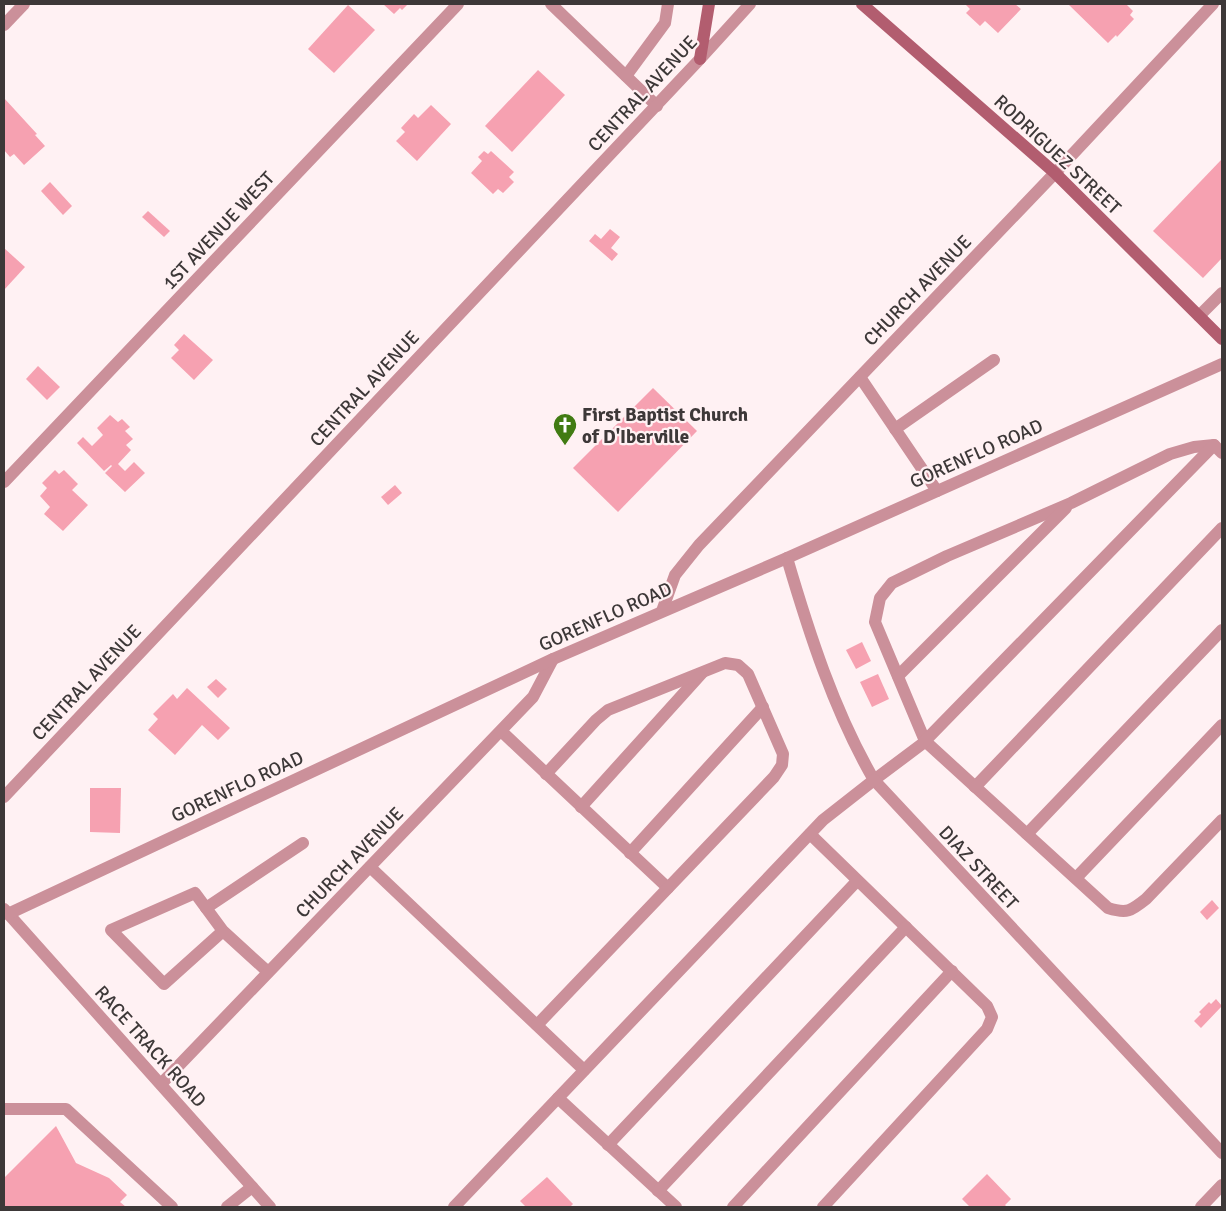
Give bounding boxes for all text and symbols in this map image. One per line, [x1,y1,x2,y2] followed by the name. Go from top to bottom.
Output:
[583,31,703,157] street label: CENTRAL AVENUE
[989,90,1126,220] street label: RODRIGUEZ STREET
[158,166,280,295] street label: 1ST AVENUE WEST
[859,230,977,351] street label: CHURCH AVENUE
[305,326,425,452] street label: CENTRAL AVENUE
[582,403,748,449] place label: First Baptist Church of D'Iberville
[552,412,578,446] church icon: First Baptist Church of D'Iberville
[906,414,1047,494] street label: GORENFLO ROAD
[535,577,676,657] street label: GORENFLO ROAD
[27,620,147,746] street label: CENTRAL AVENUE
[168,746,307,828] street label: GORENFLO ROAD
[291,802,409,923] street label: CHURCH AVENUE
[933,821,1024,915] street label: DIAZ STREET
[89,981,211,1113] street label: RACE TRACK ROAD

